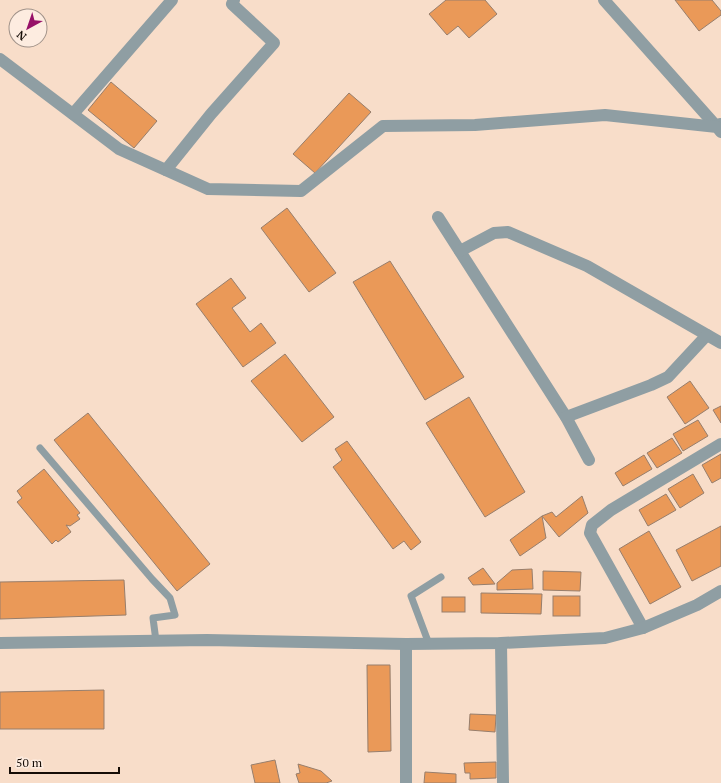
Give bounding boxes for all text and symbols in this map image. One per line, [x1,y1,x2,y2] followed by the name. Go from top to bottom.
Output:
[8,8,48,48] north arrow
[13,27,29,44] text: N
[10,749,119,775] scale bar
[16,755,43,770] text: 50 m

